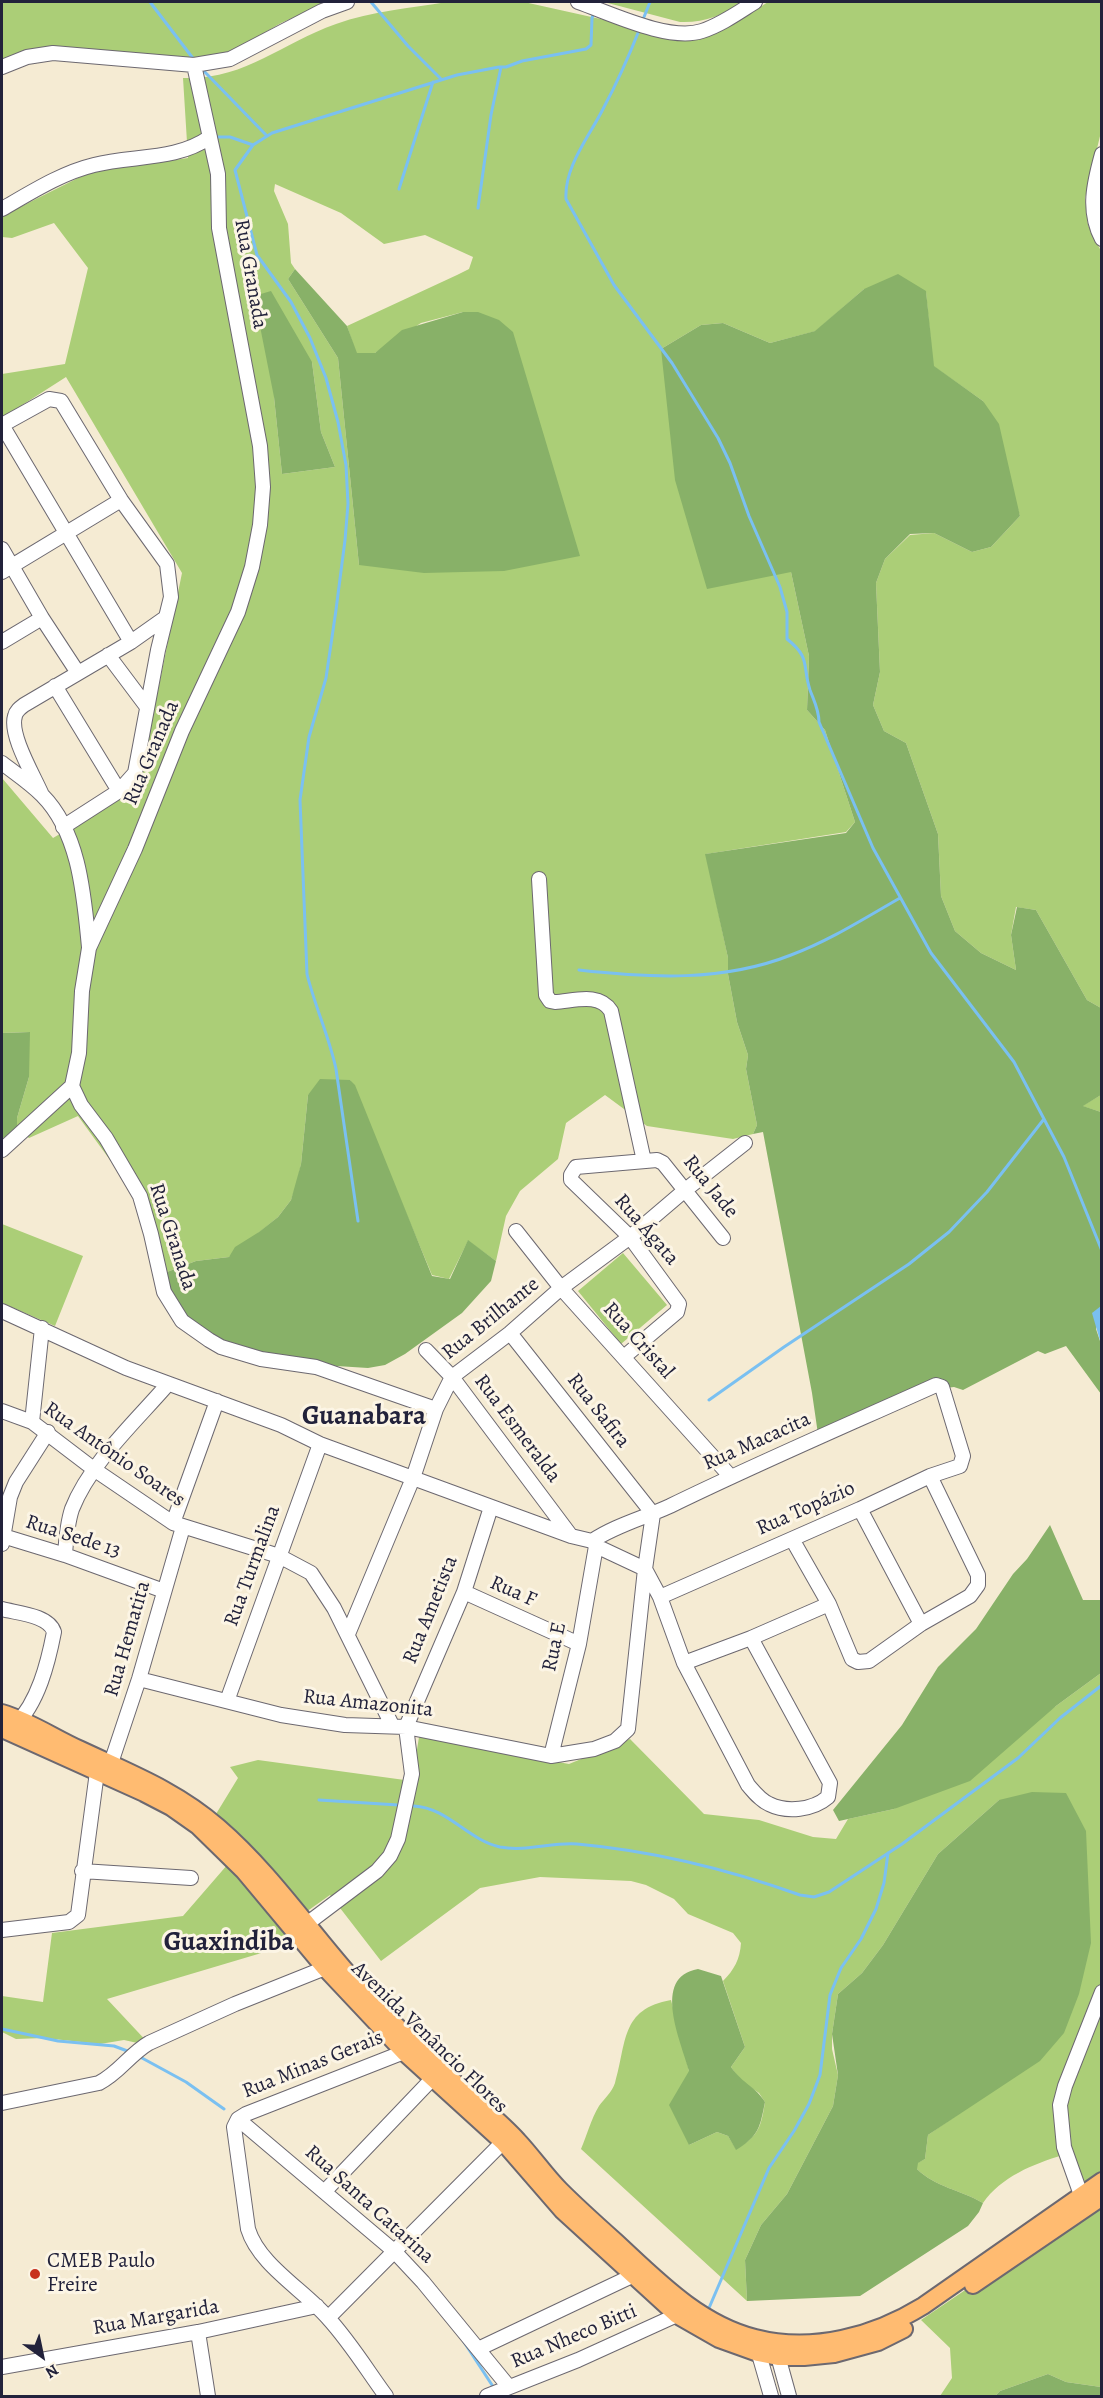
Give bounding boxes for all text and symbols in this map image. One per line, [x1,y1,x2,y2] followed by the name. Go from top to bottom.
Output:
[228,217,272,331] street label: Rua Granada
[119,697,185,809] street label: Rua Granada
[677,1150,743,1224] street label: Rua Jade
[143,1180,201,1294] street label: Rua Granada
[608,1189,684,1271] street label: Rua Ágata
[437,1272,545,1366] street label: Rua Brilhante
[597,1297,679,1385] street label: Rua Cristal
[561,1369,635,1453] street label: Rua Safira
[468,1370,566,1488] street label: Rua Esmeralda
[38,1397,190,1513] street label: Rua Antônio Soares
[302,1401,426,1433] district label: Guanabara
[699,1407,815,1477] street label: Rua Macacita
[753,1476,859,1542] street label: Rua Topázio
[219,1502,287,1630] street label: Rua Turmalina
[22,1510,124,1564] street label: Rua Sede 13
[398,1552,464,1668] street label: Rua Ametista
[486,1571,540,1613] street label: Rua F
[99,1578,157,1700] street label: Rua Hematita
[537,1620,573,1674] street label: Rua E
[302,1685,434,1723] street label: Rua Amazonita
[164,1927,294,1959] district label: Guaxindiba
[346,1957,512,2119] street label: Avenida Venâncio Flores
[239,2025,387,2105] street label: Rua Minas Gerais
[299,2140,439,2270] street label: Rua Santa Catarina
[47,2249,155,2299] place label: CMEB Paulo Freire
[28,2267,42,2281] marker: CMEB Paulo Freire
[91,2294,221,2342] street label: Rua Margarida
[507,2299,641,2375] street label: Rua Nheco Bitti
[12,2326,72,2386] north arrow
[41,2359,63,2383] text: N

